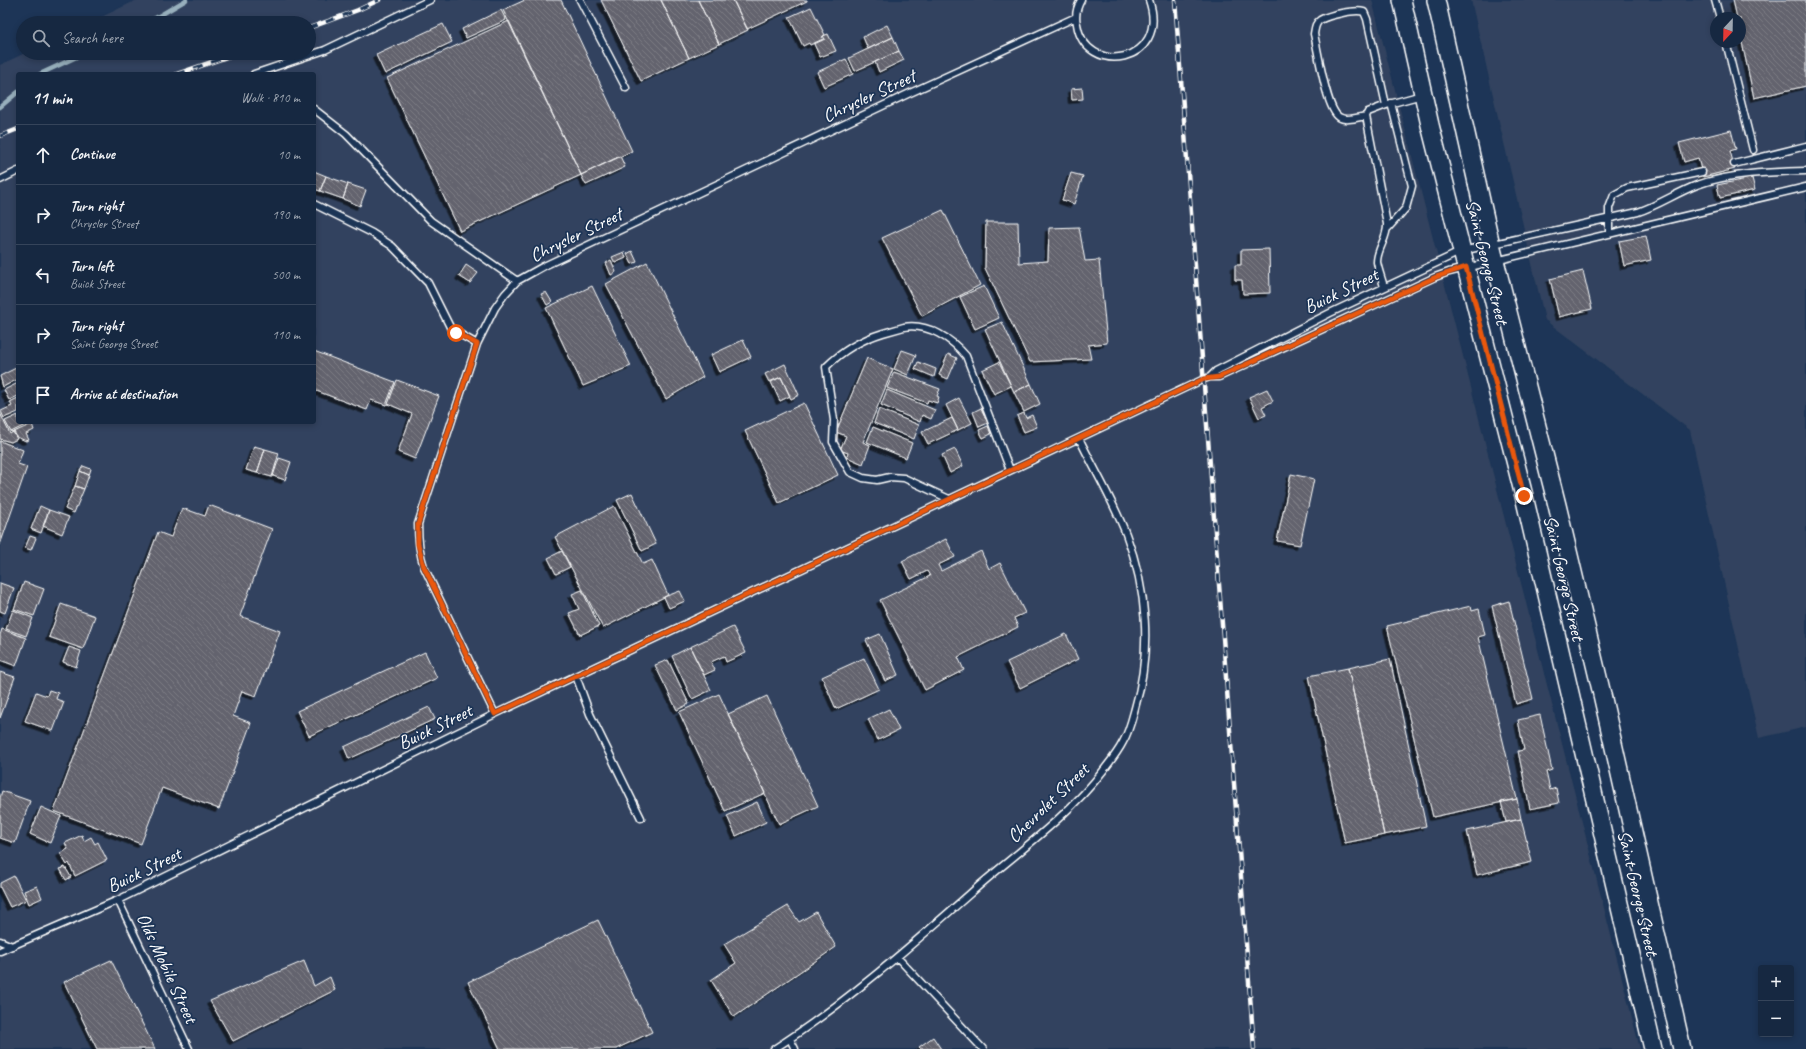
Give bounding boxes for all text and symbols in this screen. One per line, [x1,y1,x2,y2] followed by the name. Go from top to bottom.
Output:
[1710,12,1746,48] north arrow
[16,16,316,60] search box
[30,27,52,49] icon: search
[62,29,123,48] text: Search here
[819,63,922,128] street label: Chrysler Street
[32,88,72,109] text: 11 min
[241,90,300,106] text: Walk · 810 m
[32,144,54,166] icon: ahead
[70,145,115,164] text: Continue
[278,147,300,163] text: 10 m
[70,197,123,216] text: Turn right
[1460,197,1515,329] street label: Saint George Street
[526,201,629,268] street label: Chrysler Street
[32,204,54,226] icon: right
[272,207,300,223] text: 190 m
[70,216,138,232] text: Chrysler Street
[70,257,113,276] text: Turn left
[1300,262,1384,319] street label: Buick Street
[32,264,54,286] icon: left
[272,267,300,283] text: 500 m
[70,276,125,292] text: Buick Street
[70,317,123,336] text: Turn right
[32,324,54,346] icon: right
[447,324,465,342] route start
[272,327,300,343] text: 110 m
[70,336,158,352] text: Saint George Street
[32,384,54,406] icon: arrive
[70,385,177,404] text: Arrive at destination
[1515,487,1533,505] route end
[1538,513,1590,645] street label: Saint George Street
[394,698,478,755] street label: Buick Street
[1002,757,1095,848] street label: Chevrolet Street
[1612,828,1664,960] street label: Saint George Street
[103,841,187,898] street label: Buick Street
[131,909,204,1028] street label: Olds Mobile Street
[1758,965,1794,1037] map controls
[1758,965,1794,1001] button: +
[1758,1001,1794,1037] button: −

